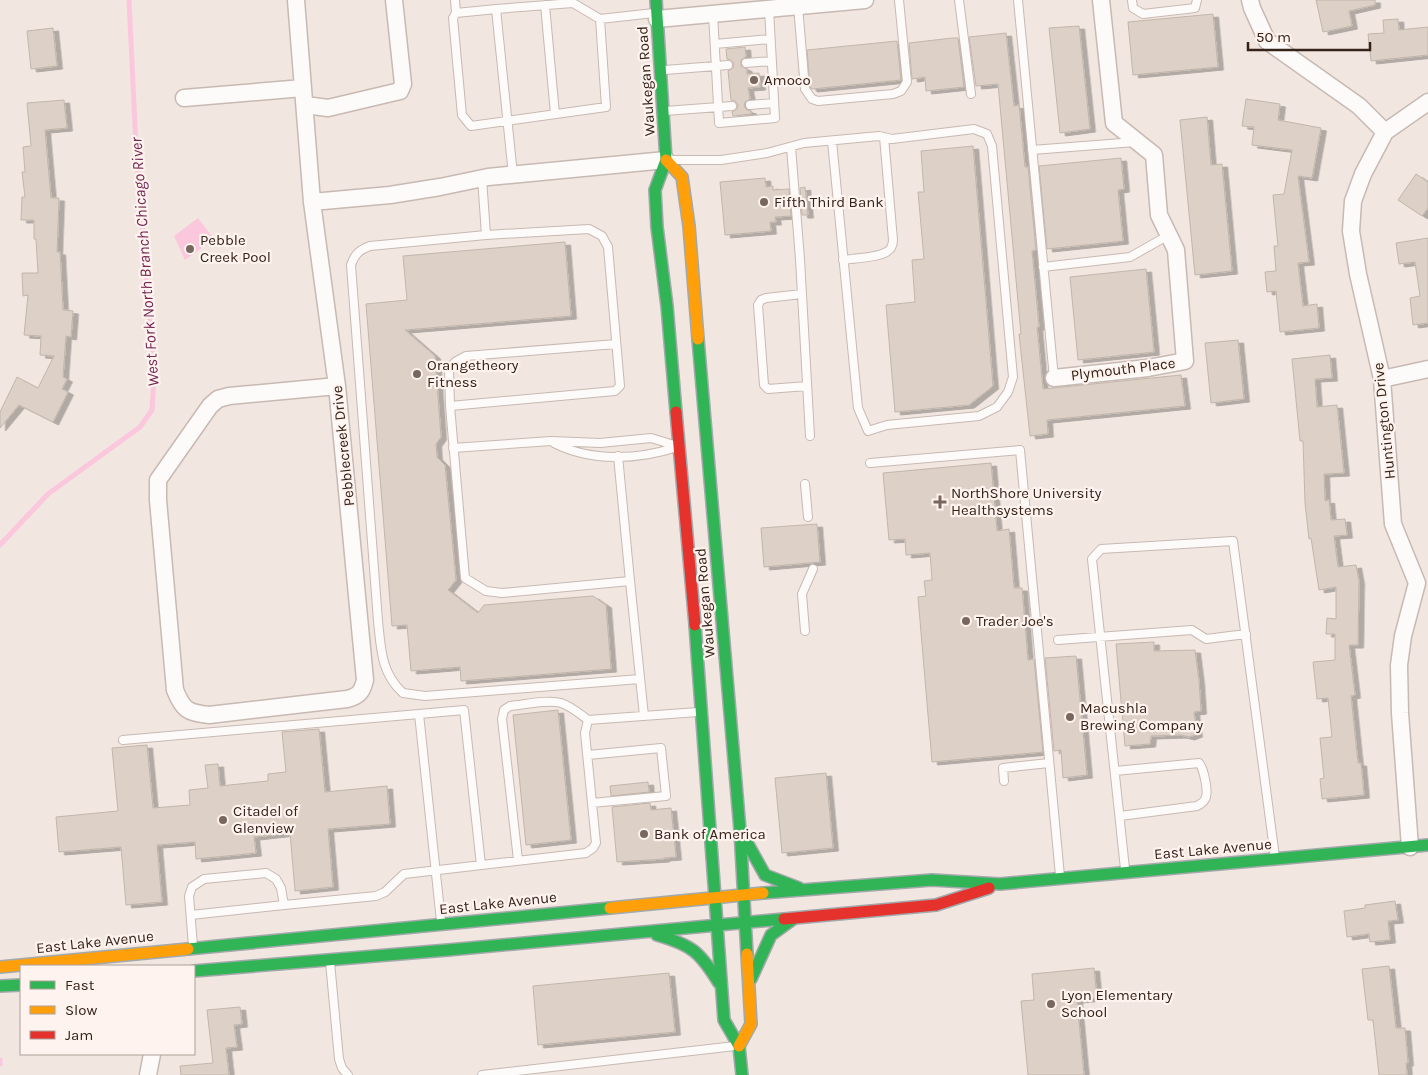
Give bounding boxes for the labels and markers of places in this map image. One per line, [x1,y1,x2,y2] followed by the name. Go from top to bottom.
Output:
[764,71,811,89] place label: Amoco
[748,74,760,86] marker: Amoco
[774,193,884,211] place label: Fifth Third Bank
[758,196,770,208] marker: Fifth Third Bank
[200,231,271,266] place label: Pebble Creek Pool
[184,243,196,255] marker: Pebble Creek Pool
[427,356,519,391] place label: Orangetheory Fitness
[411,368,423,380] marker: Orangetheory Fitness
[951,484,1102,519] place label: NorthShore University Healthsystems
[933,495,947,509] marker: NorthShore University Healthsystems
[976,612,1054,630] place label: Trader Joe's
[960,615,972,627] marker: Trader Joe's
[1080,699,1203,734] place label: Macushla Brewing Company
[1064,711,1076,723] marker: Macushla Brewing Company
[233,802,299,837] place label: Citadel of Glenview
[217,814,229,826] marker: Citadel of Glenview
[654,825,766,843] place label: Bank of America
[638,828,650,840] marker: Bank of America
[1061,986,1173,1021] place label: Lyon Elementary School
[1045,998,1057,1010] marker: Lyon Elementary School

